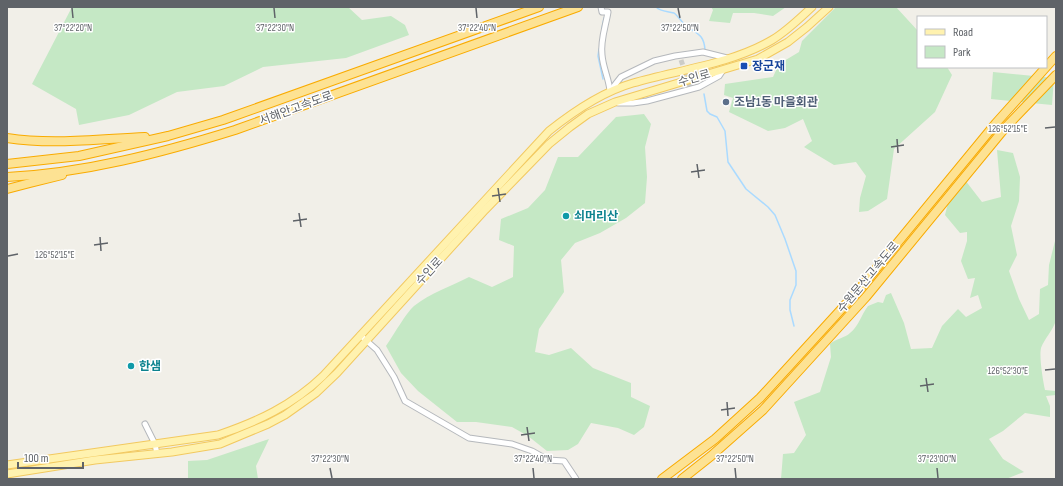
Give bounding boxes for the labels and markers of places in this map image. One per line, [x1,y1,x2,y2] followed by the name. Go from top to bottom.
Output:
[752,59,785,74] place label: 장군재
[739,61,749,71] marker: 장군재
[734,95,818,110] place label: 조남1동 마을회관
[721,97,731,107] marker: 조남1동 마을회관
[574,209,618,224] place label: 쇠머리산
[561,211,571,221] marker: 쇠머리산
[139,359,161,374] place label: 한샘
[126,361,136,371] marker: 한샘

